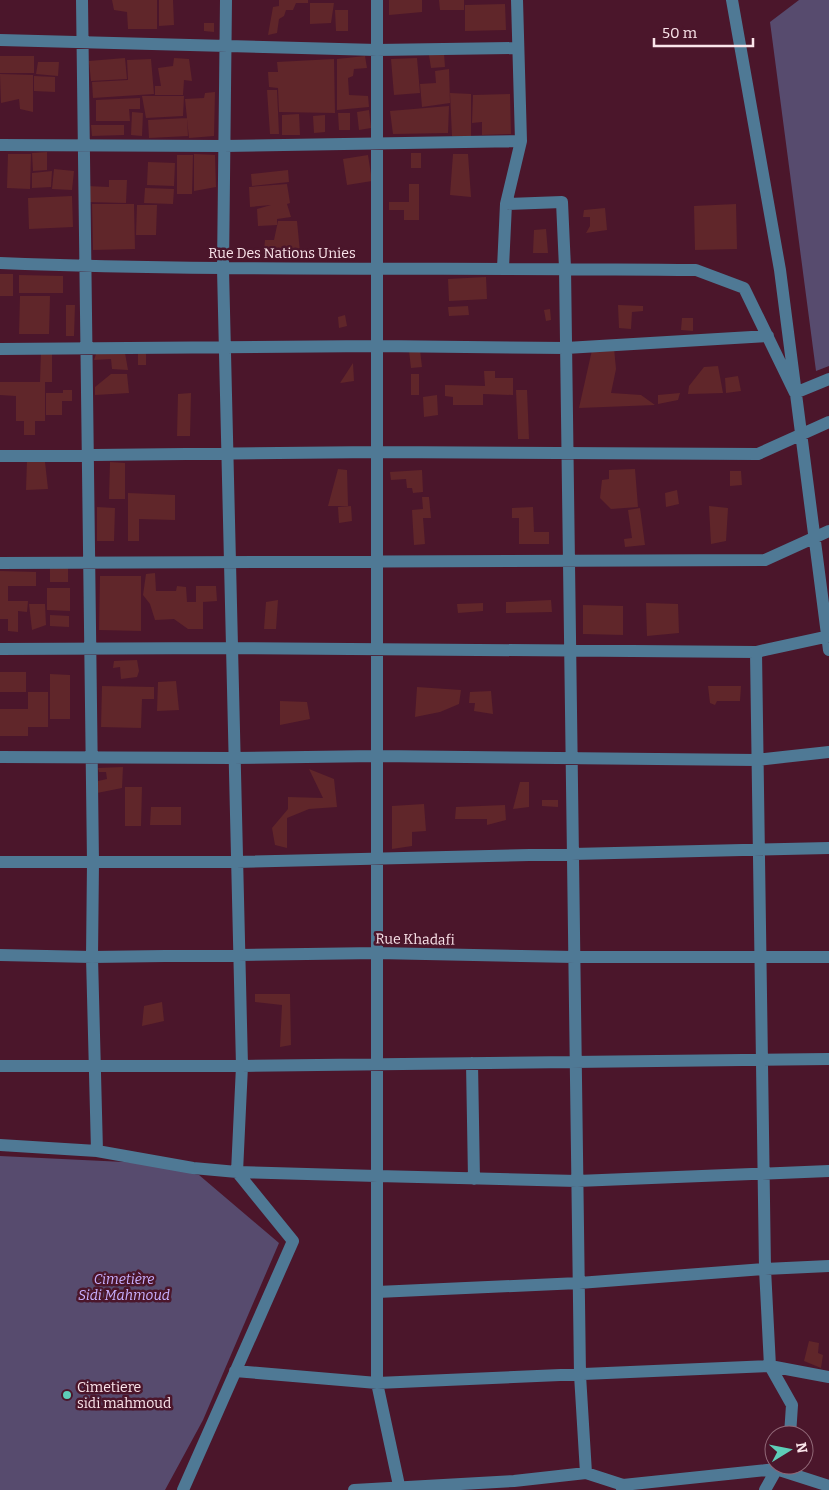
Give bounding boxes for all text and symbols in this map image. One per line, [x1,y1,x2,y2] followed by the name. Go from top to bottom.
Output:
[654,15,753,47] scale bar
[662,24,698,42] text: 50 m
[208,245,356,262] street label: Rue Des Nations Unies
[375,930,455,949] street label: Rue Khadafi
[78,1271,170,1304] park label: Cimetière Sidi Mahmoud
[77,1379,171,1412] place label: Cimetiere sidi mahmoud
[61,1389,73,1401] marker: Cimetiere sidi mahmoud
[764,1425,814,1475] north arrow
[792,1441,811,1455] text: N

